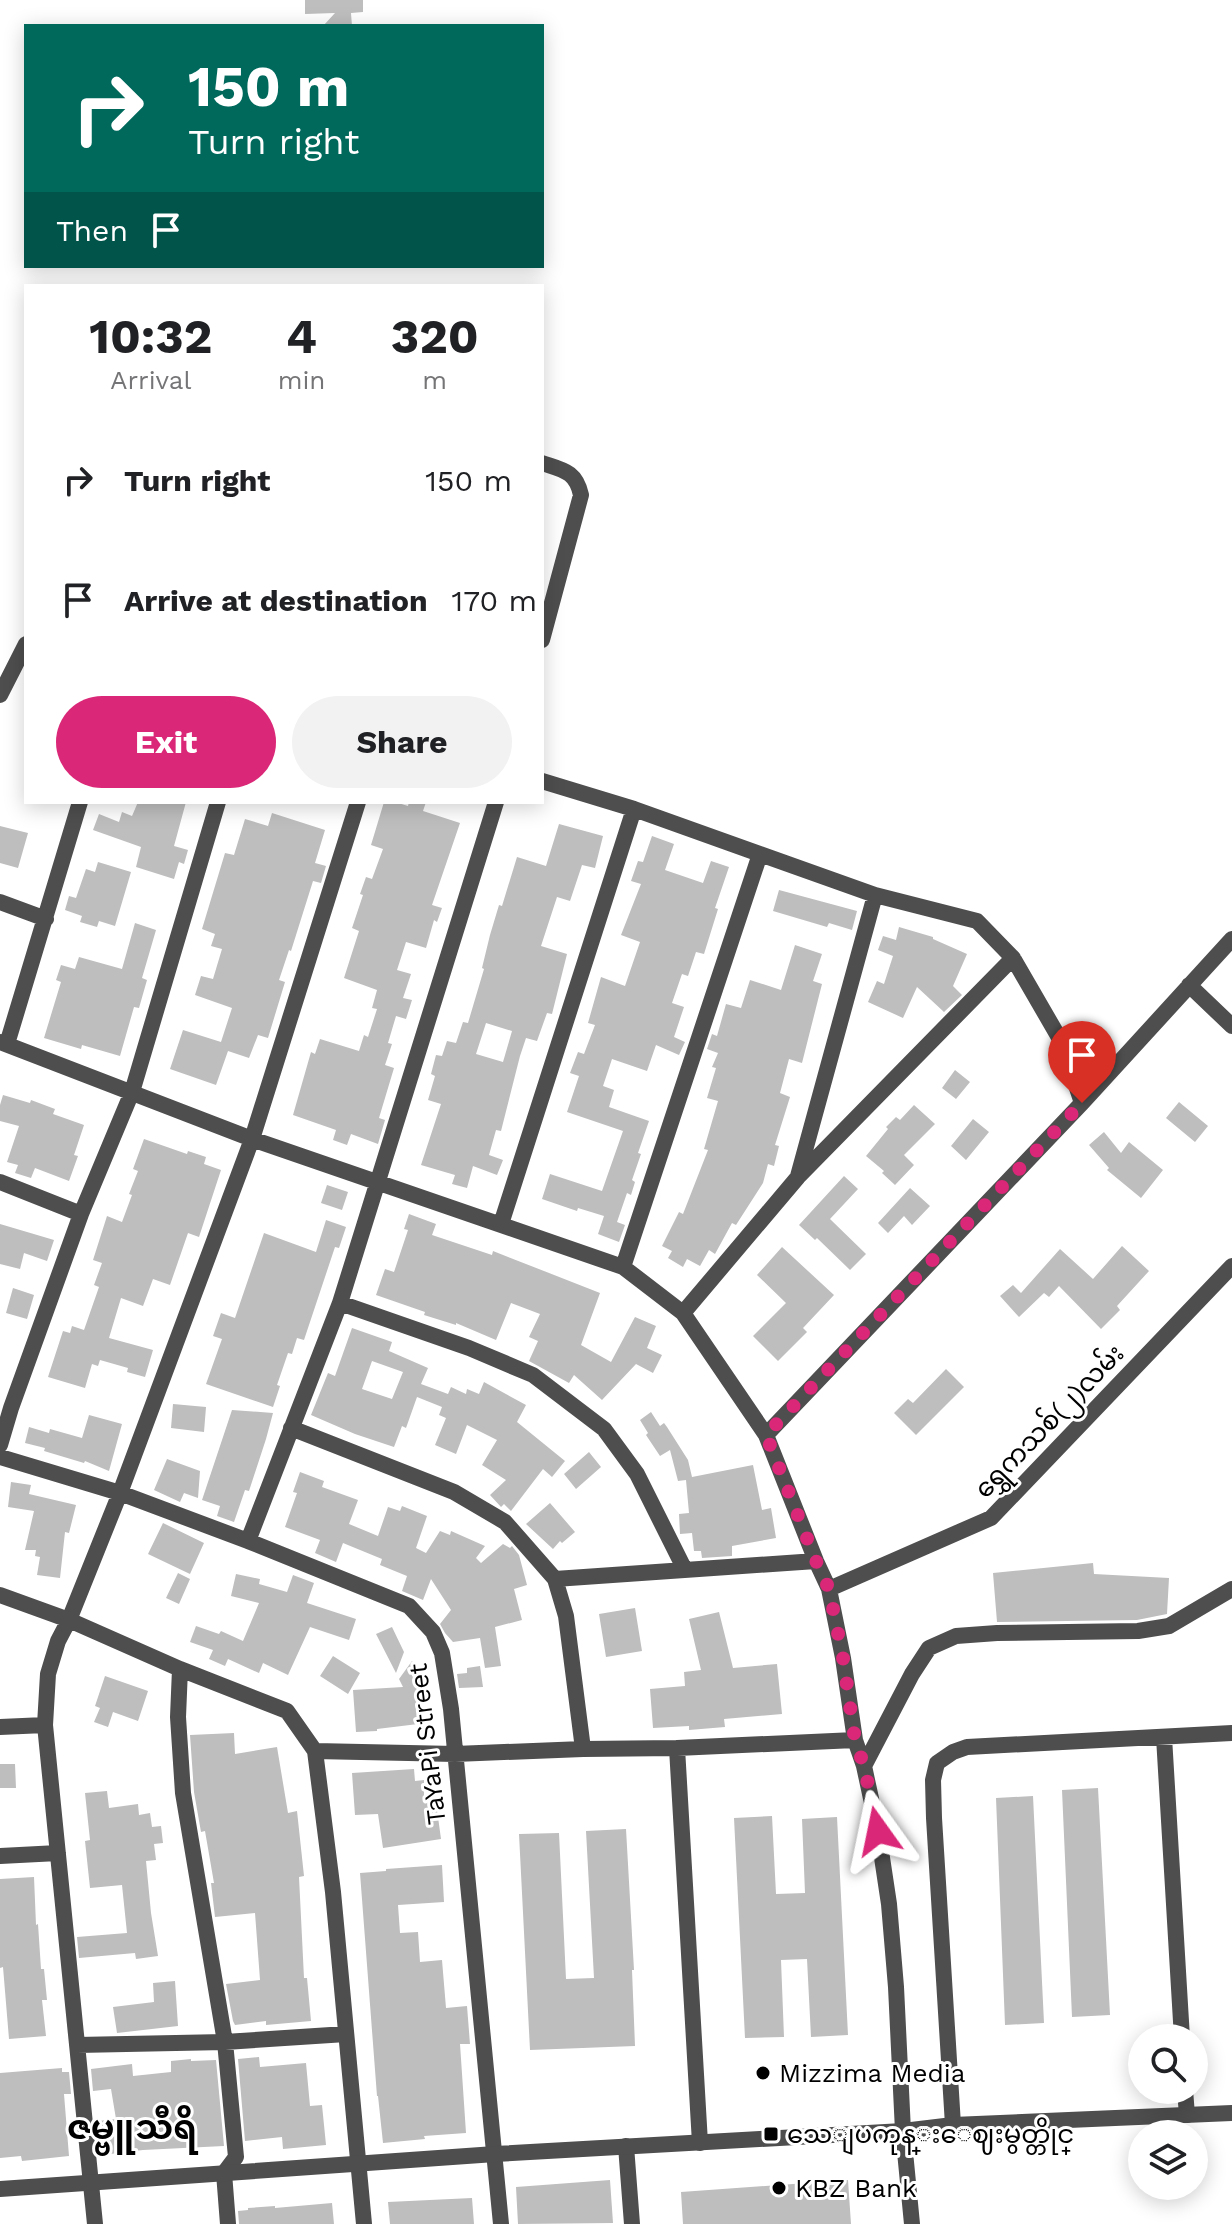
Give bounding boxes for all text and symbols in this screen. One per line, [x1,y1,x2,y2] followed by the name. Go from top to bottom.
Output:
[188,54,350,120] text: 150 m
[56,56,160,160] icon: right
[188,121,359,163] text: Turn right
[144,208,188,252] icon: arrive
[56,213,128,248] text: Then
[89,308,212,365] text: 10:32
[286,308,317,365] text: 4
[391,308,479,365] text: 320
[110,365,191,395] text: Arrival
[278,365,325,395] text: min
[422,365,447,395] text: m
[56,458,100,502] icon: right
[124,463,270,498] text: Turn right
[425,463,512,498] text: 150 m
[56,578,100,622] icon: arrive
[124,583,428,618] text: Arrive at destination
[452,583,537,618] text: 170 m
[56,696,276,788] button: Exit
[292,696,512,788] button: Share
[1048,1021,1116,1103] pin
[1060,1033,1104,1077] icon: arrive
[967,1337,1134,1508] street label: ရွှေကသစ်(၂)လမ်း
[402,1662,452,1826] street label: TaYaPi Street
[836,1789,920,1873] position arrow
[1128,2024,1208,2200] map controls
[1128,2024,1208,2104] button: search
[779,2058,966,2088] place label: Mizzima Media
[754,2064,772,2082] marker: Mizzima Media
[67,2104,198,2156] district label: ဇမ္ဗူသီရိ
[787,2117,1074,2155] place label: သေျပကုန္းေဈးမွတ္တိုင္
[1128,2120,1208,2200] button: layers
[762,2125,780,2143] marker: သေျပကုန္းေဈးမွတ္တိုင္
[795,2173,917,2203] place label: KBZ Bank
[770,2179,788,2197] marker: KBZ Bank

